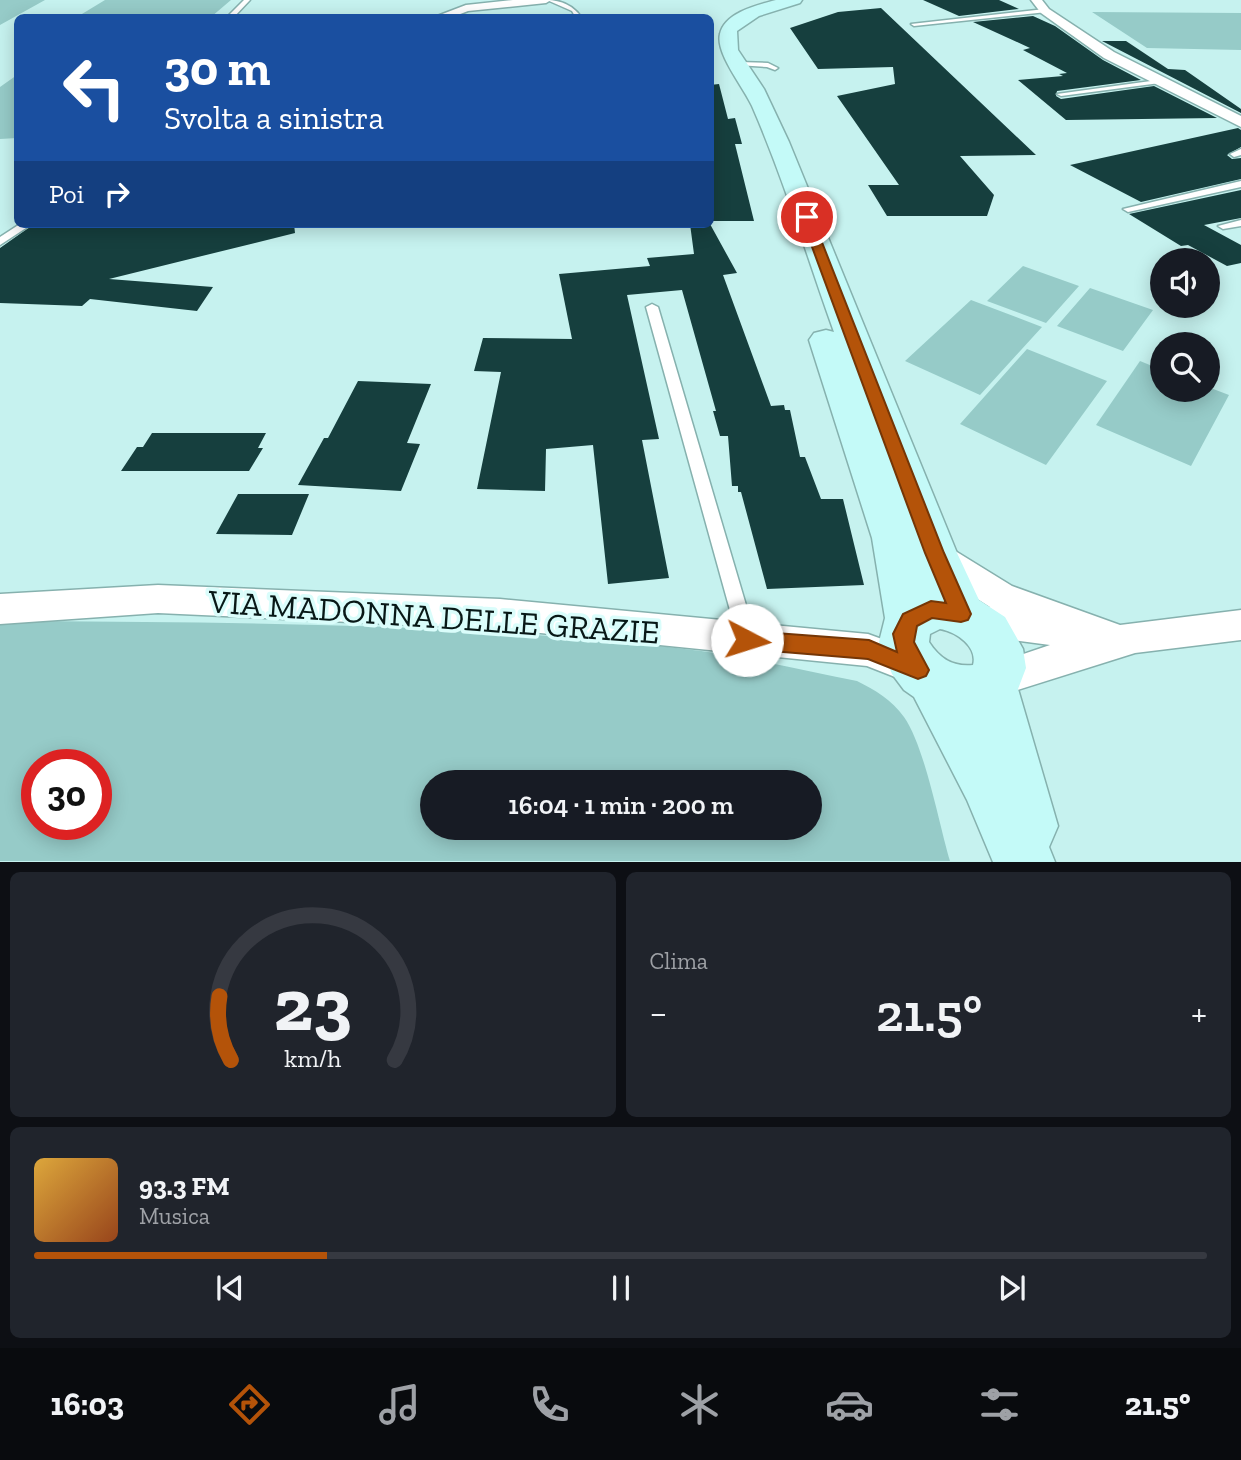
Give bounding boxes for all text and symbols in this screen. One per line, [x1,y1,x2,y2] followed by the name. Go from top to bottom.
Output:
[164,39,270,98] text: 30 m
[49,42,140,133] icon: left
[164,99,384,137] text: Svolta a sinistra
[98,175,136,213] icon: right
[49,178,84,210] text: Poi
[777,187,837,247] pin
[788,198,826,236] icon: arrive
[1150,248,1220,402] map controls
[1150,248,1220,318] button: sound
[1150,332,1220,402] button: search
[206,581,661,652] street label: VIA MADONNA DELLE GRAZIE
[710,603,784,677] position arrow
[21,749,112,840] speed limit sign: 30
[508,789,734,821] text: 16:04 · 1 min · 200 m
[650,947,708,975] text: Clima
[274,962,352,1050] text: 23
[876,982,982,1044] text: 21.5°
[650,990,667,1036] text: −
[1191,990,1207,1036] text: +
[284,1043,341,1073] text: km/h
[139,1170,230,1202] text: 93.3 FM
[139,1202,210,1230] text: Musica
[211,1269,249,1307] icon: previous
[602,1269,640,1307] icon: pause
[993,1269,1031,1307] icon: next
[225,1380,274,1429] icon: directions
[375,1380,424,1429] icon: music
[525,1380,574,1429] icon: phone
[675,1380,724,1429] icon: climate
[825,1380,874,1429] icon: car
[975,1380,1024,1429] icon: filters
[50,1385,124,1423] text: 16:03
[1125,1385,1191,1423] text: 21.5°

